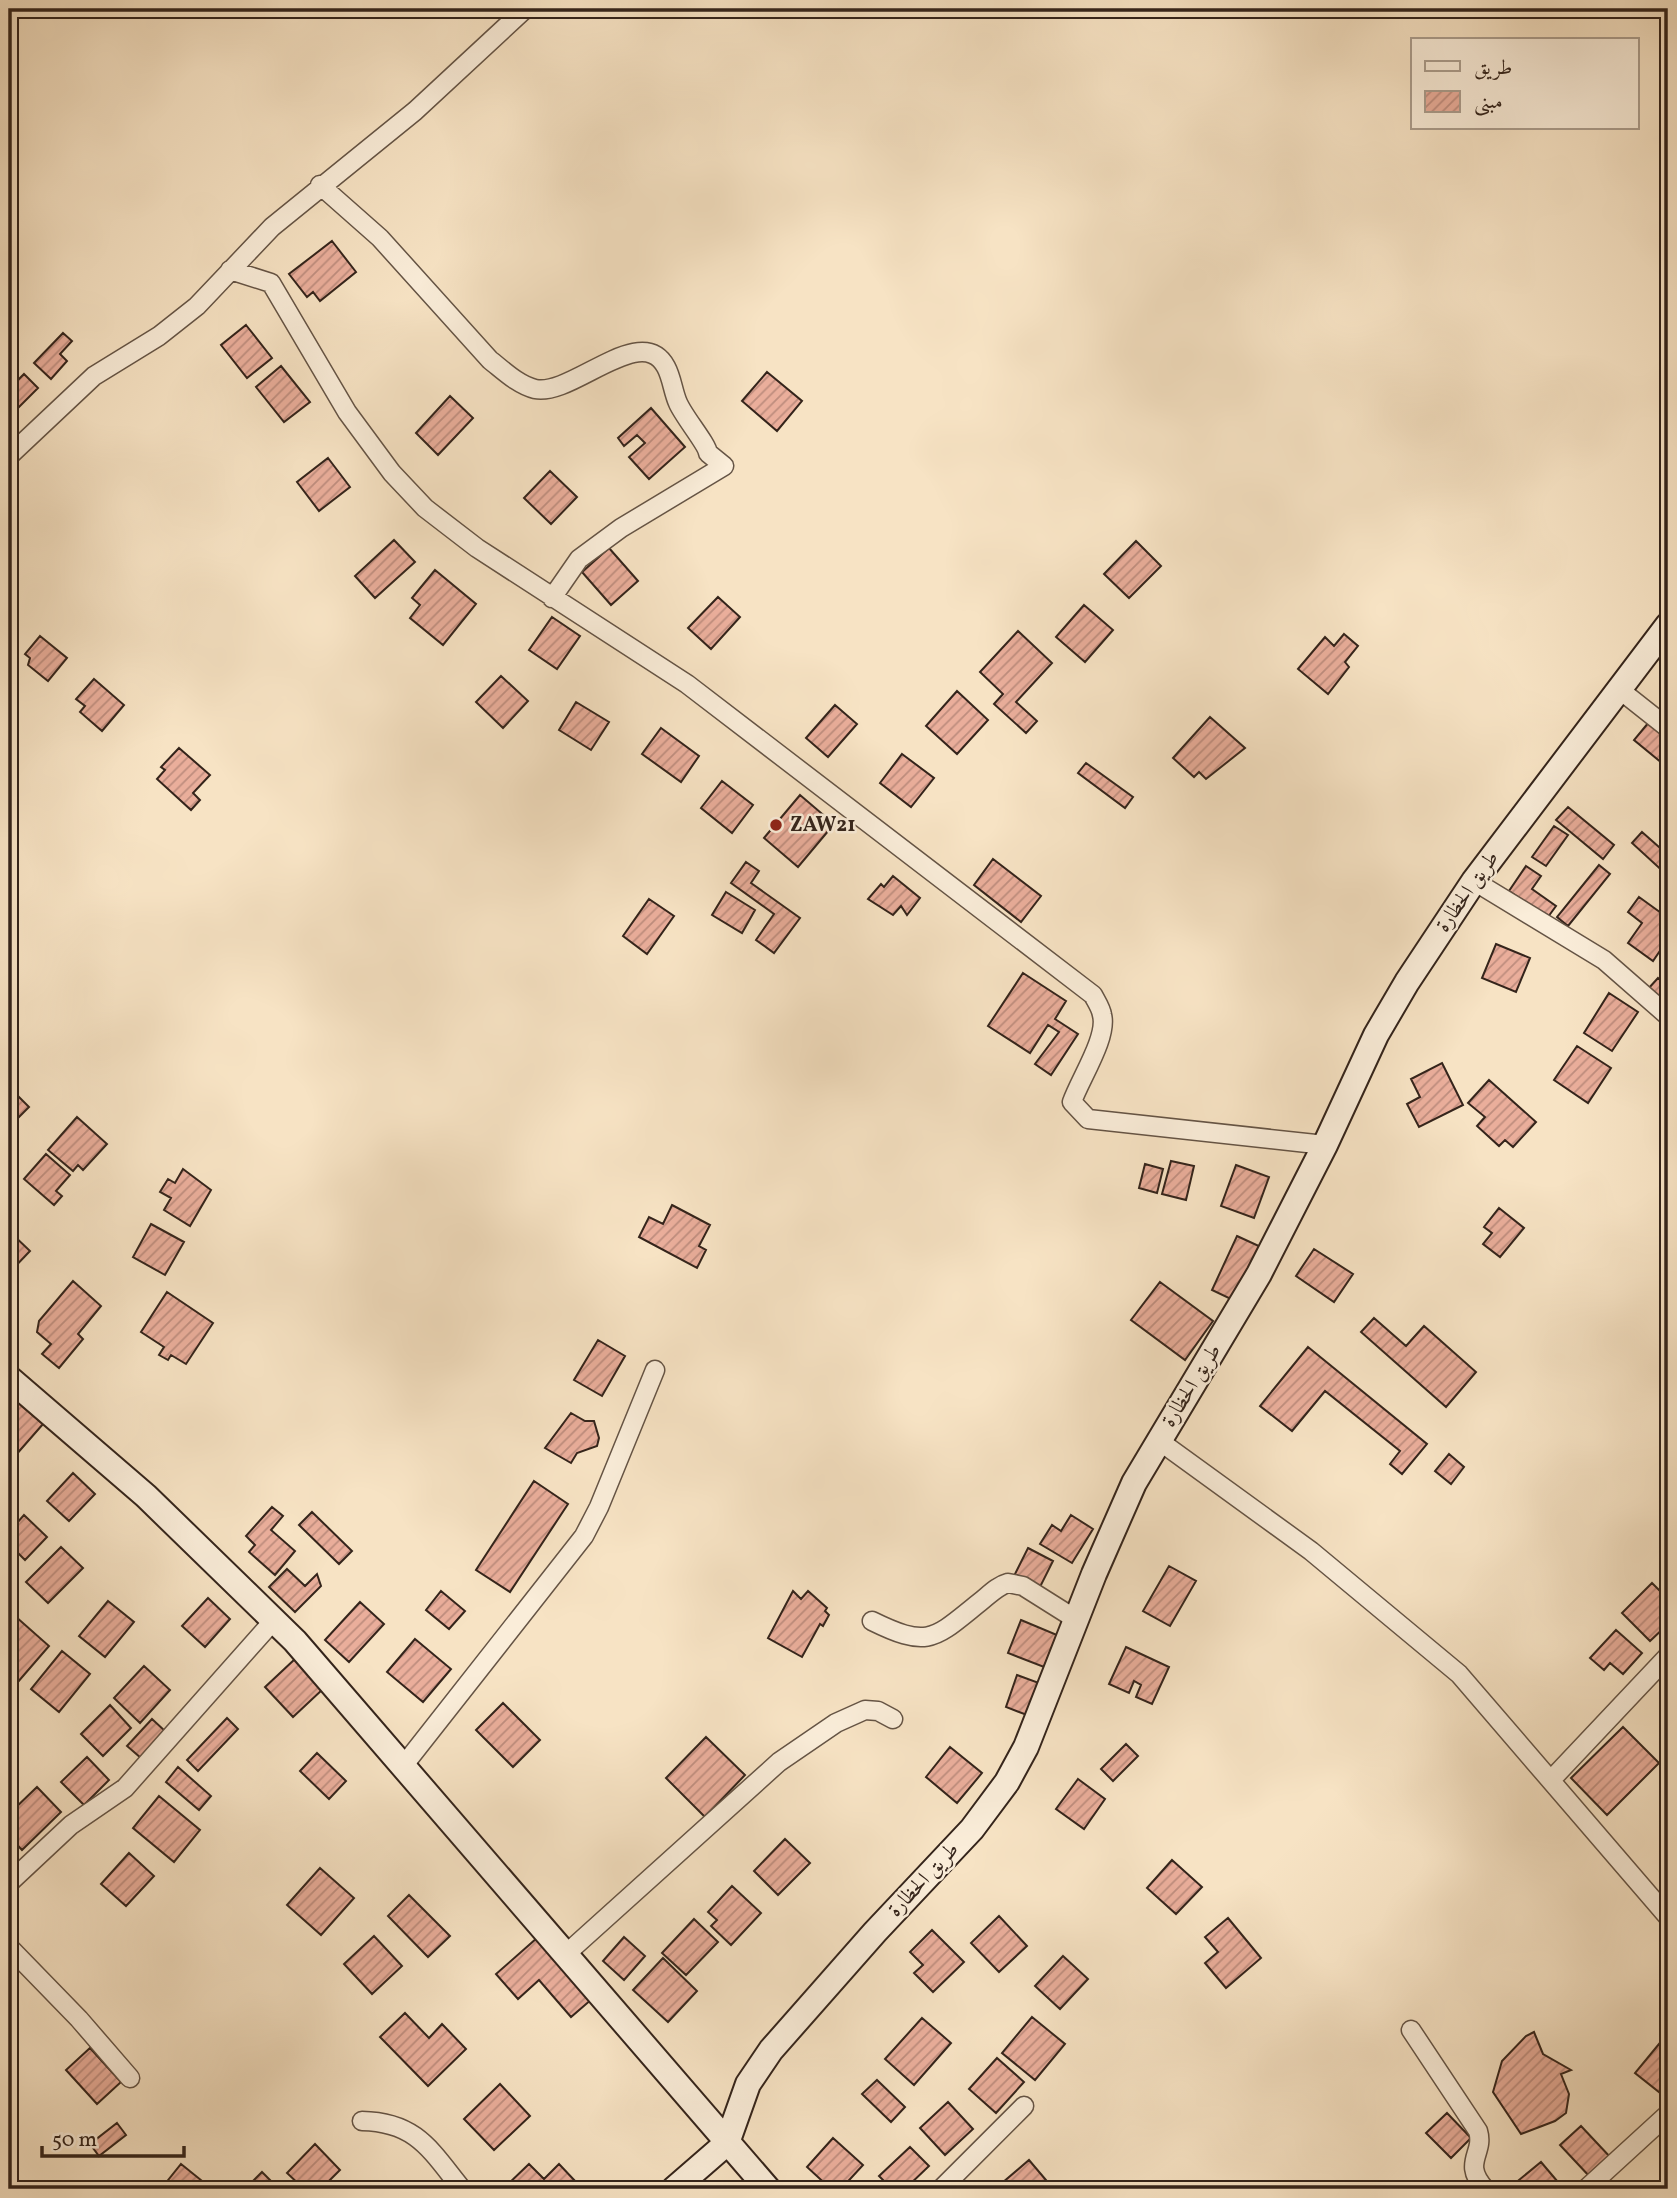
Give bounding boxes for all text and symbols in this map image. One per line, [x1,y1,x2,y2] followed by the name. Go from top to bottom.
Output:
[1411,38,1638,130] legend
[1474,54,1512,83] text: طريق
[1474,88,1503,117] text: مبنى
[790,811,856,840] place label: ZAW21
[768,817,784,833] marker: ZAW21
[1429,846,1507,938] street label: طريق الحظارة
[1155,1339,1229,1433] street label: طريق الحظارة
[882,1836,966,1924] street label: طريق الحظارة
[42,2114,184,2158] scale bar
[52,2126,97,2155] text: 50 m

